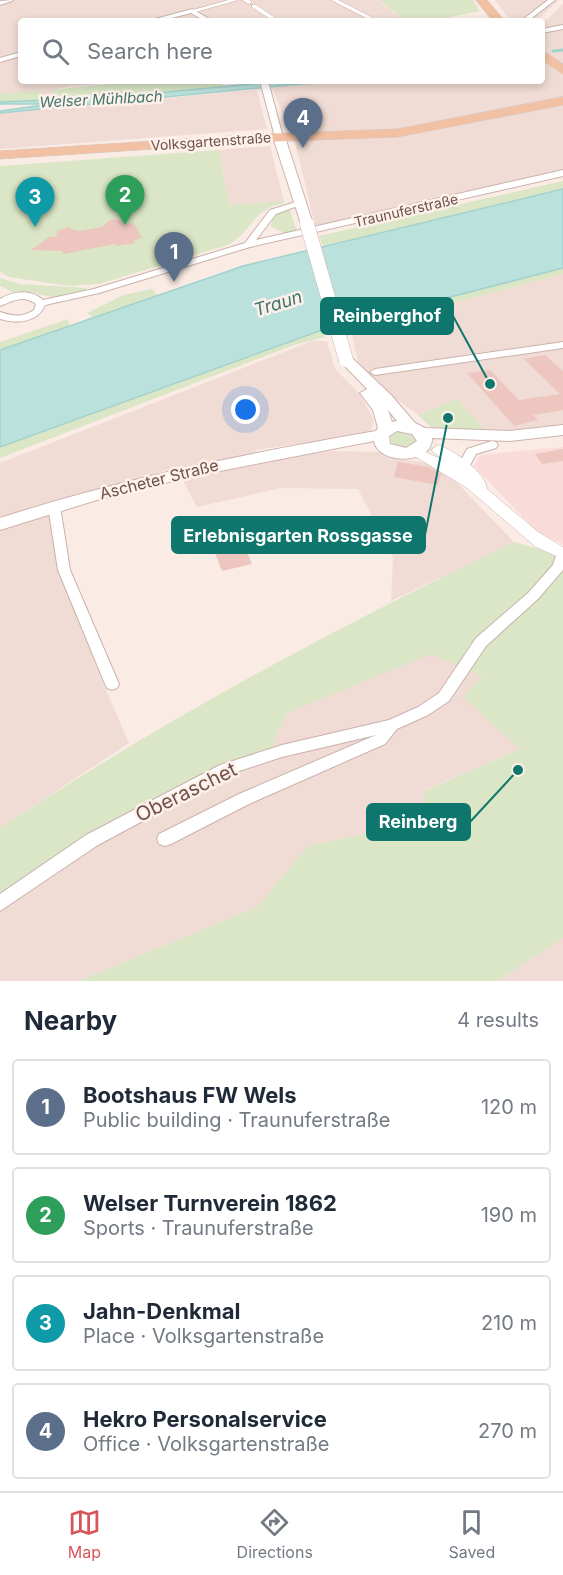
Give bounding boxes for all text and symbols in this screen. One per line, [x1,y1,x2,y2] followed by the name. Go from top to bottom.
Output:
[18,18,545,84] search box
[39,35,72,68] icon: search
[87,38,213,64] text: Search here
[39,86,163,112] water label: Welser Mühlbach
[284,98,322,148] pin: 4
[150,128,272,154] street label: Volksgartenstraße
[106,176,144,225] pin: 2
[15,178,54,227] pin: 3
[352,190,460,230] street label: Traunuferstraße
[154,232,194,282] pin: 1
[251,286,305,320] water label: Traun
[321,298,453,334] callout: Reinberghof
[333,305,441,326] text: Reinberghof
[231,395,260,424] your location
[97,455,221,503] street label: Ascheter Straße
[172,517,425,553] callout: Erlebnisgarten Rossgasse
[183,525,413,546] text: Erlebnisgarten Rossgasse
[131,757,241,827] street label: Oberaschet
[367,804,470,840] callout: Reinberg
[379,811,457,832] text: Reinberg
[24,1005,117,1036] text: Nearby
[457,1008,539,1032] text: 4 results
[83,1082,297,1108] text: Bootshaus FW Wels
[41,1095,50,1119] text: 1
[481,1095,537,1119] text: 120 m
[83,1108,390,1132] text: Public building · Traunuferstraße
[83,1190,337,1216] text: Welser Turnverein 1862
[39,1203,52,1227] text: 2
[481,1203,537,1227] text: 190 m
[83,1216,314,1240] text: Sports · Traunuferstraße
[83,1298,241,1324] text: Jahn-Denkmal
[39,1311,52,1335] text: 3
[481,1311,537,1335] text: 210 m
[83,1324,324,1348] text: Place · Volksgartenstraße
[83,1406,327,1432] text: Hekro Personalservice
[39,1419,52,1443] text: 4
[478,1419,537,1443] text: 270 m
[83,1432,329,1456] text: Office · Volksgartenstraße
[68,1506,101,1562] tab: Map
[237,1506,313,1562] tab: Directions
[448,1506,495,1562] tab: Saved

